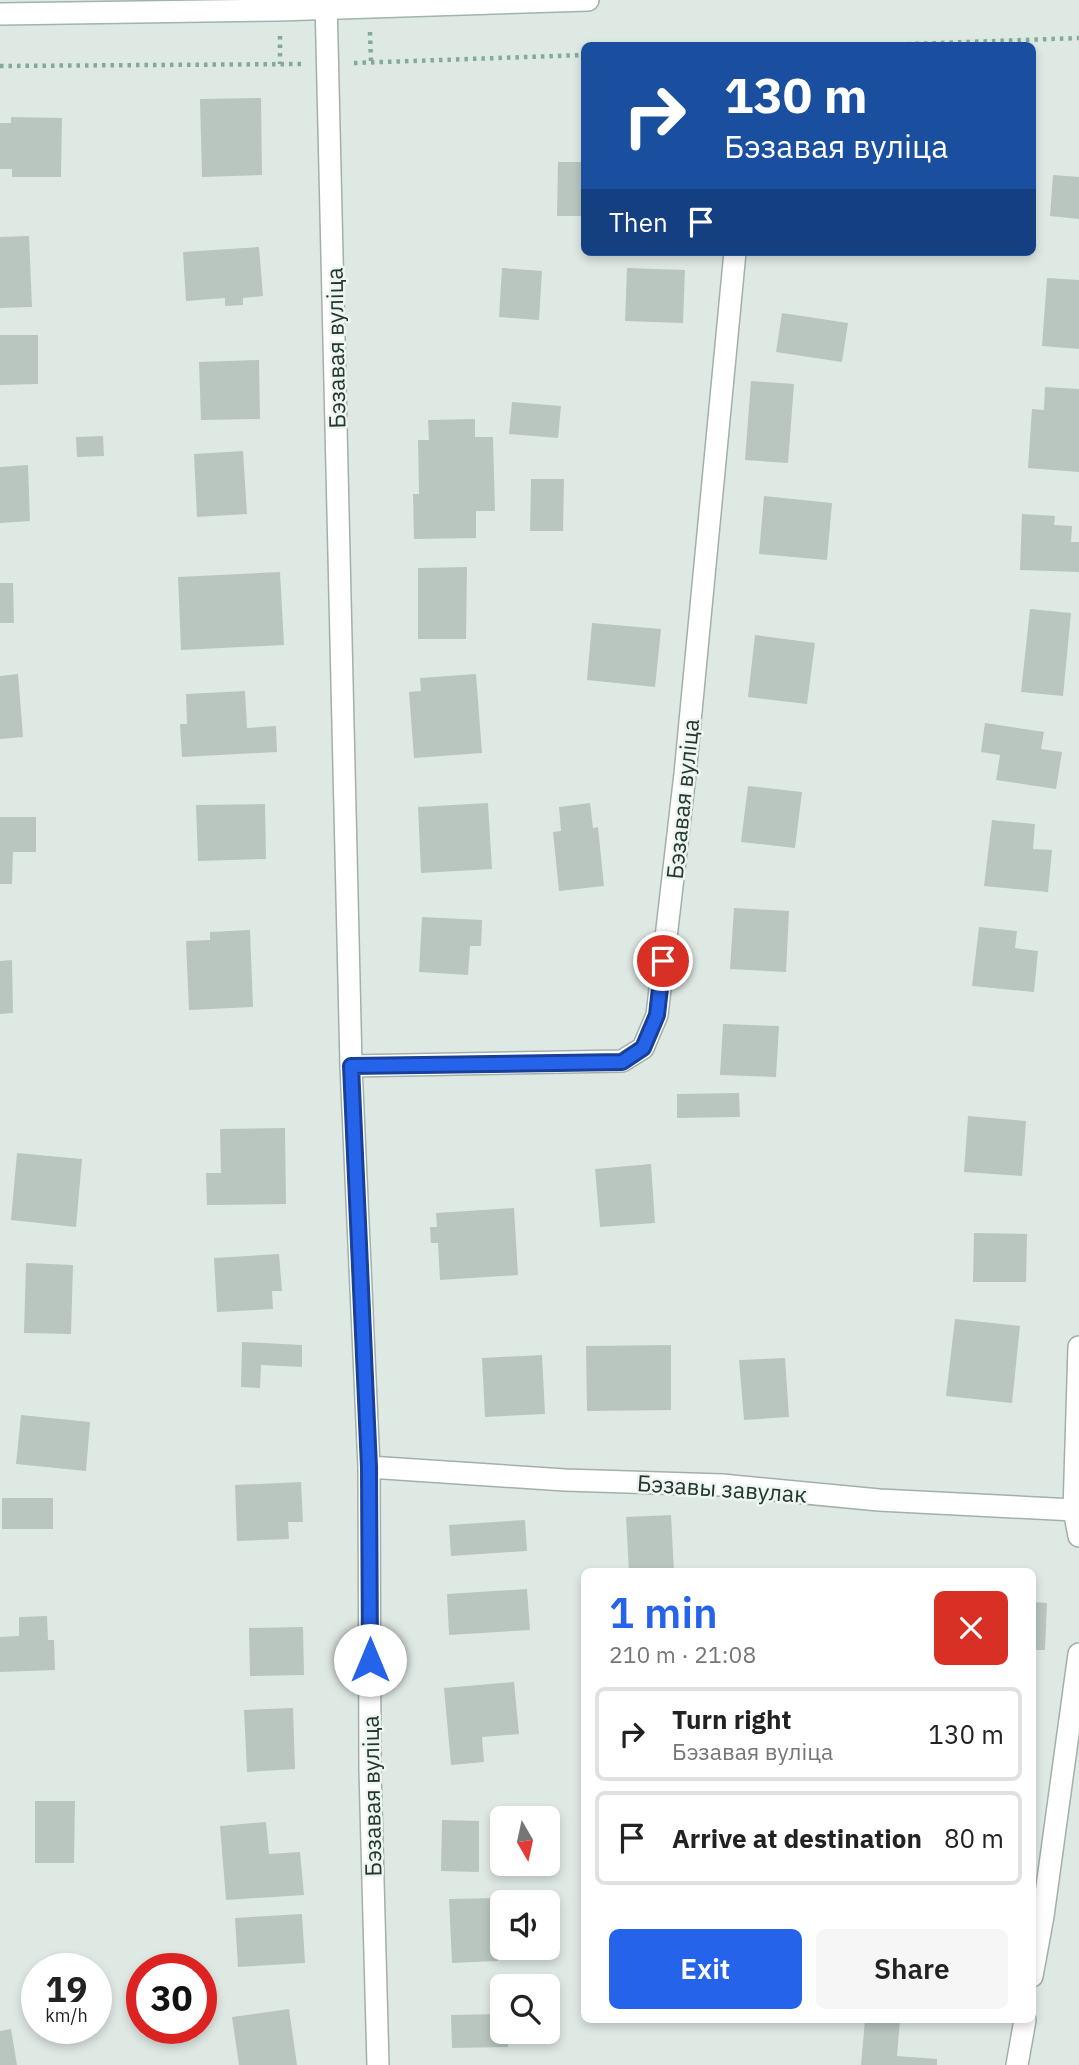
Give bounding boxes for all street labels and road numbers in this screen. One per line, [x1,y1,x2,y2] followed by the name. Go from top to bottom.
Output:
[319,267,351,429] street label: Бэзавая вуліца
[659,717,705,881] street label: Бэзавая вуліца
[636,1467,808,1509] street label: Бэзавы завулак
[355,1715,387,1877] street label: Бэзавая вуліца

